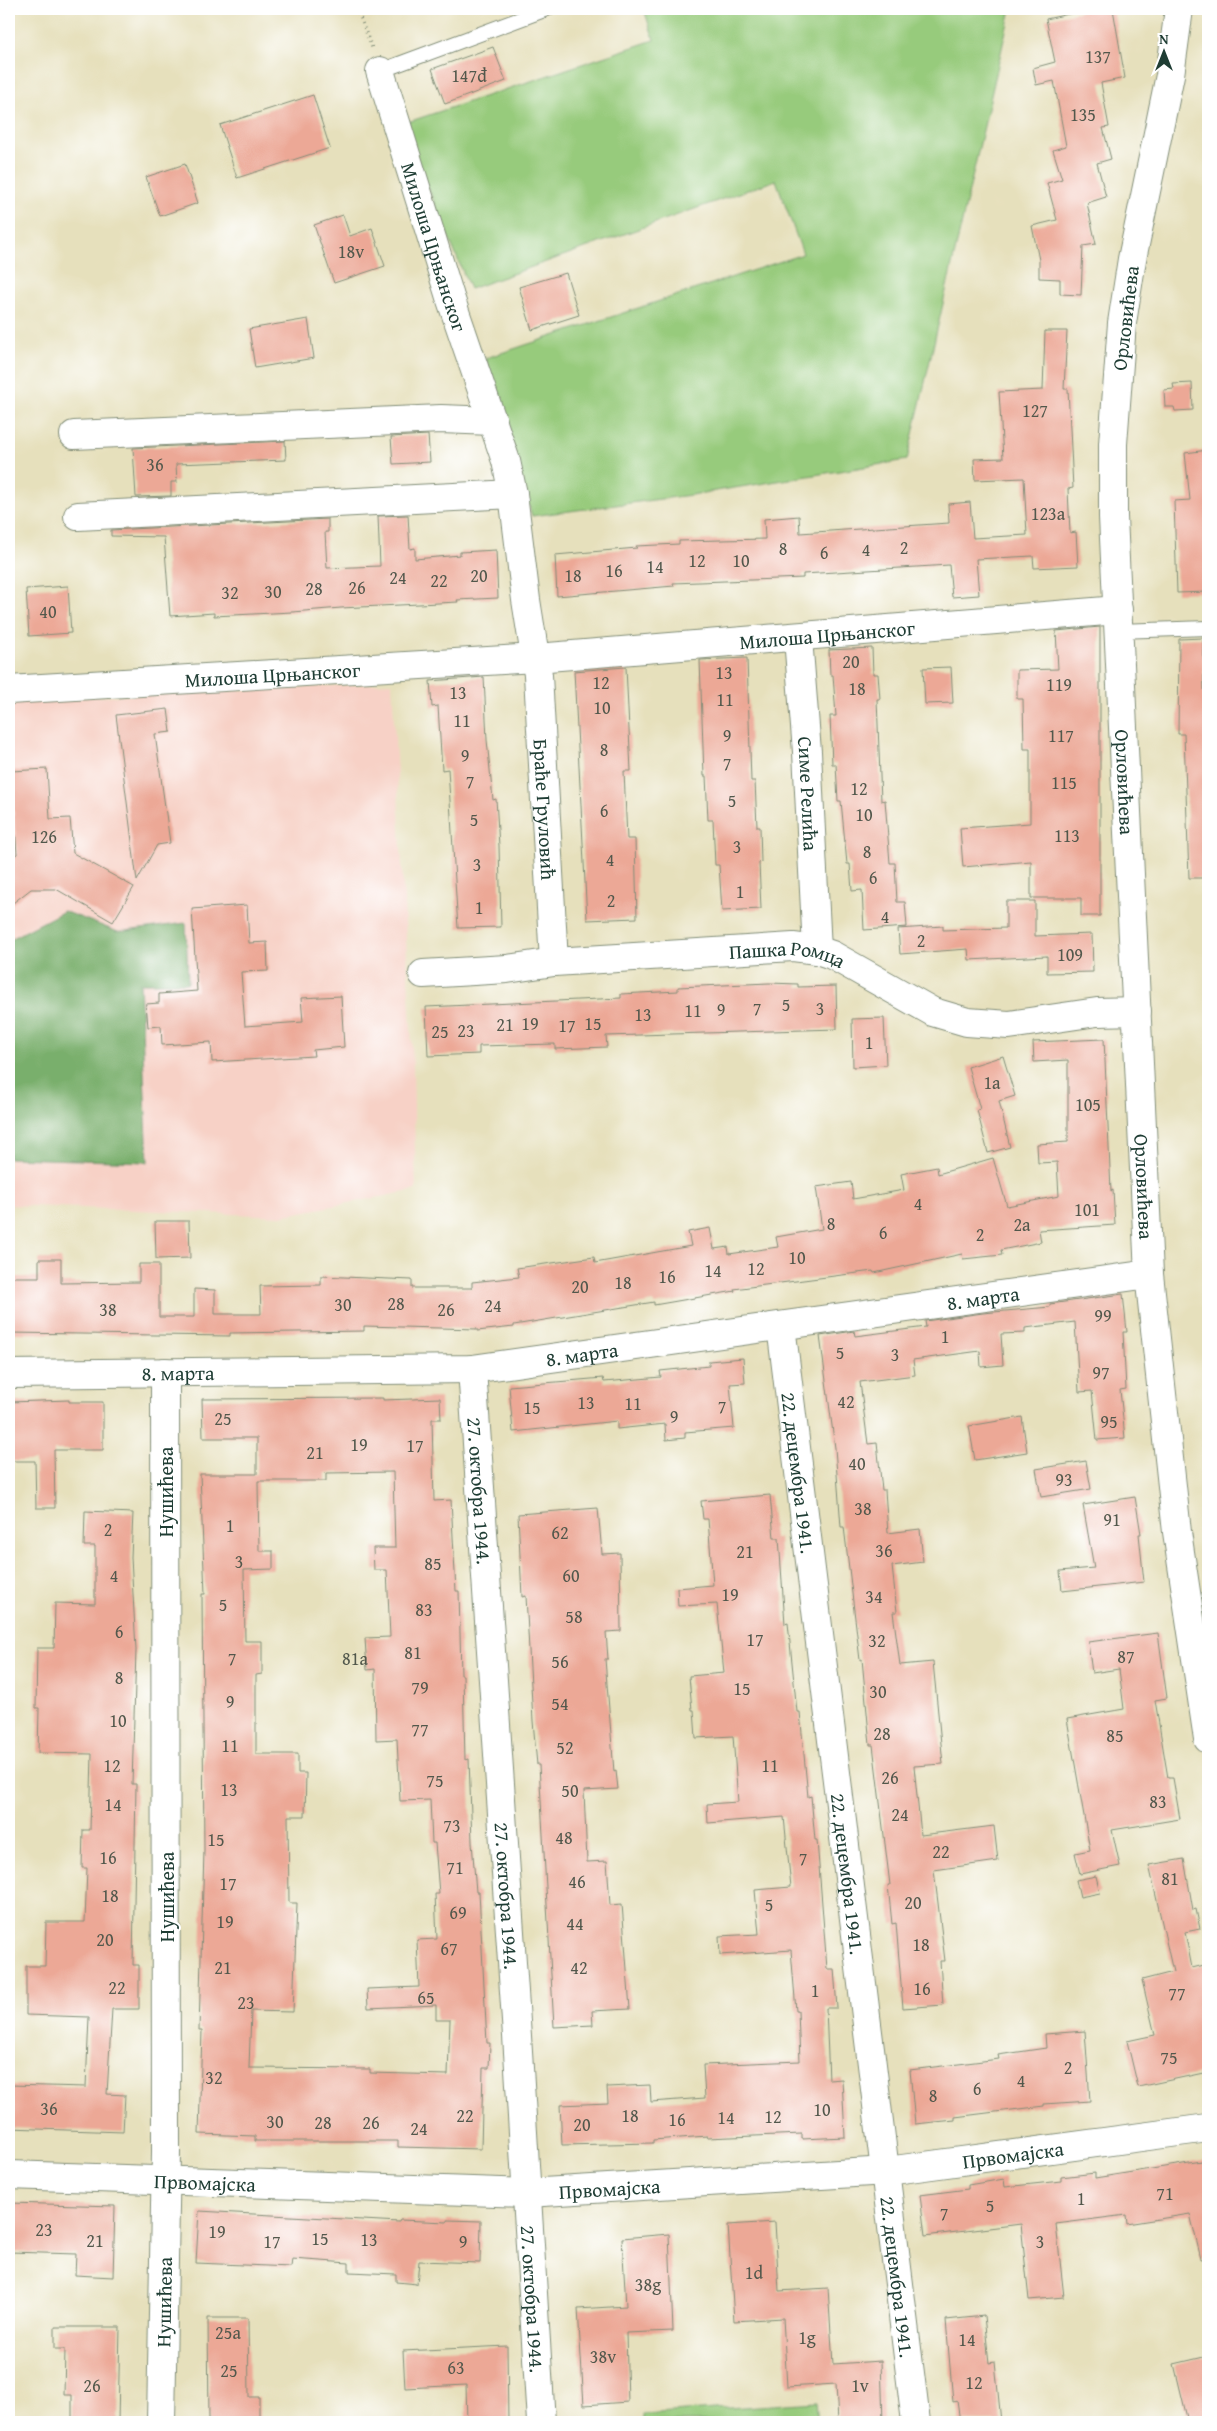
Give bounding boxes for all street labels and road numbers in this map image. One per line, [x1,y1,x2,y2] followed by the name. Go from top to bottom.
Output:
[395,158,475,336] street label: Милоша Црњанског
[1104,263,1146,372] street label: Орловићева
[738,612,916,656] street label: Милоша Црњанског
[184,654,362,694] street label: Милоша Црњанског
[1109,729,1143,836] street label: Орловићева
[791,735,826,852] street label: Симе Релића
[527,738,564,881] street label: Браће Груловић
[728,932,852,975] street label: Пашка Ромца
[1128,1133,1162,1241] street label: Орловићева
[945,1278,1021,1317] street label: 8. марта
[544,1334,620,1373] street label: 8. марта
[141,1357,215,1387] street label: 8. марта
[775,1391,823,1555] street label: 22. децембра 1941.
[461,1416,500,1565] street label: 27. октобра 1944.
[151,1446,180,1537] street label: Нушићева
[824,1792,873,1956] street label: 22. децембра 1941.
[488,1821,527,1970] street label: 27. октобра 1944.
[152,1851,181,1942] street label: Нушићева
[961,2133,1066,2175] street label: Првомајска
[154,2166,257,2198] street label: Првомајска
[558,2170,662,2206] street label: Првомајска
[874,2195,922,2359] street label: 22. децембра 1941.
[514,2224,552,2373] street label: 27. октобра 1944.
[148,2256,179,2348] street label: Нушићева

